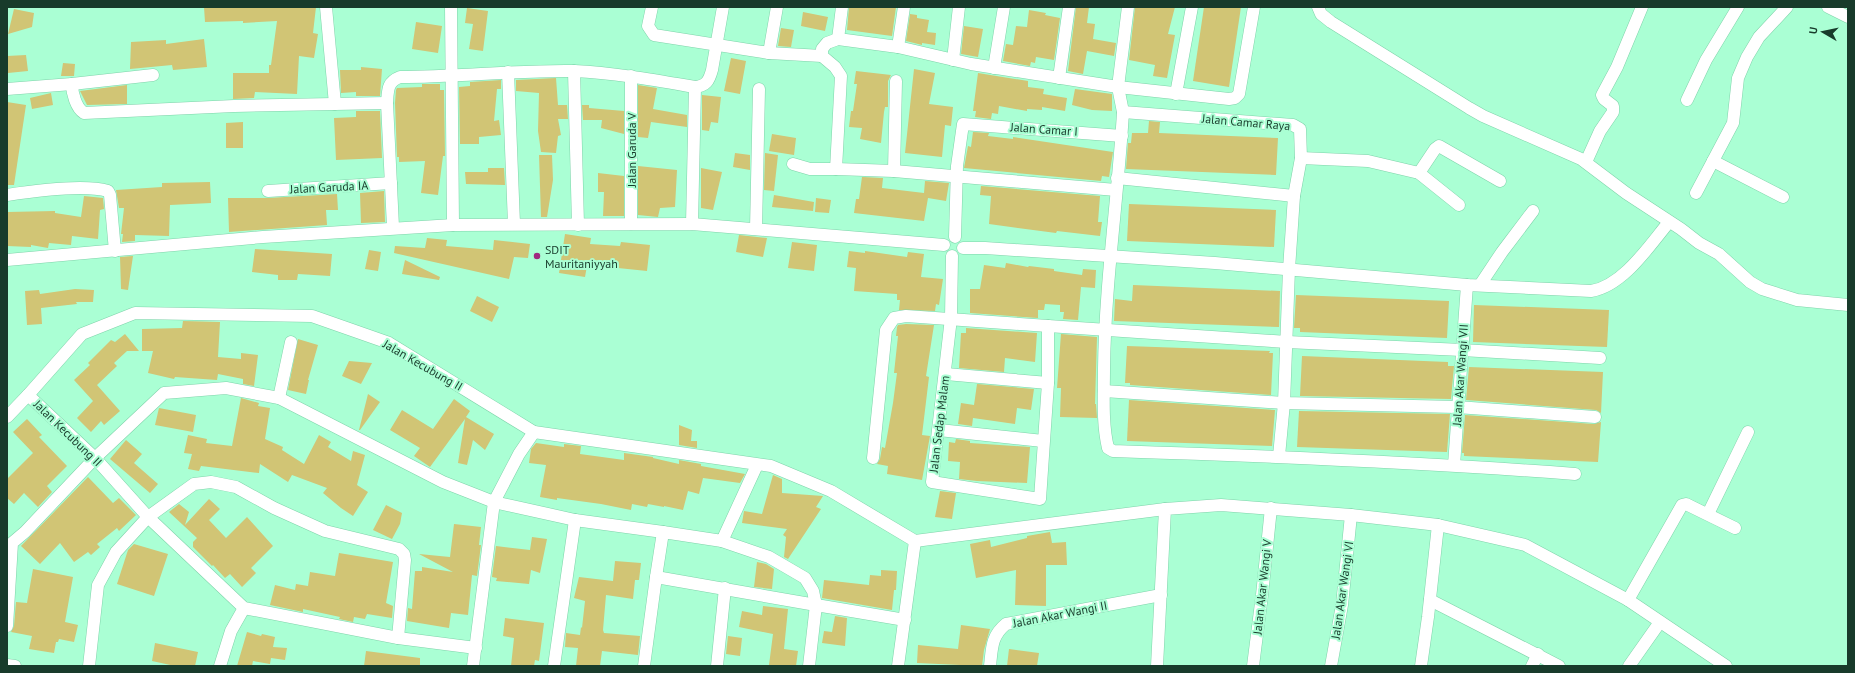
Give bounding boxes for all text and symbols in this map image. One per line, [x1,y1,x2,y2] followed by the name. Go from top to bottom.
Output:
[1803,12,1843,52] north arrow
[1806,26,1821,35] text: U
[1200,111,1291,133] street label: Jalan Camar Raya
[624,113,639,188] street label: Jalan Garuda V
[1009,119,1078,139] street label: Jalan Camar I
[288,177,369,197] street label: Jalan Garuda IA
[545,242,618,271] place label: SDIT Mauritaniyyah
[532,251,542,261] marker: SDIT Mauritaniyyah
[1449,323,1471,428] street label: Jalan Akar Wangi VII
[380,336,465,394] street label: Jalan Kecubung II
[925,375,952,474] street label: Jalan Sedap Malam
[30,396,105,469] street label: Jalan Kecubung II
[1249,539,1274,636] street label: Jalan Akar Wangi V
[1328,540,1356,641] street label: Jalan Akar Wangi VI
[1011,597,1108,631] street label: Jalan Akar Wangi II

